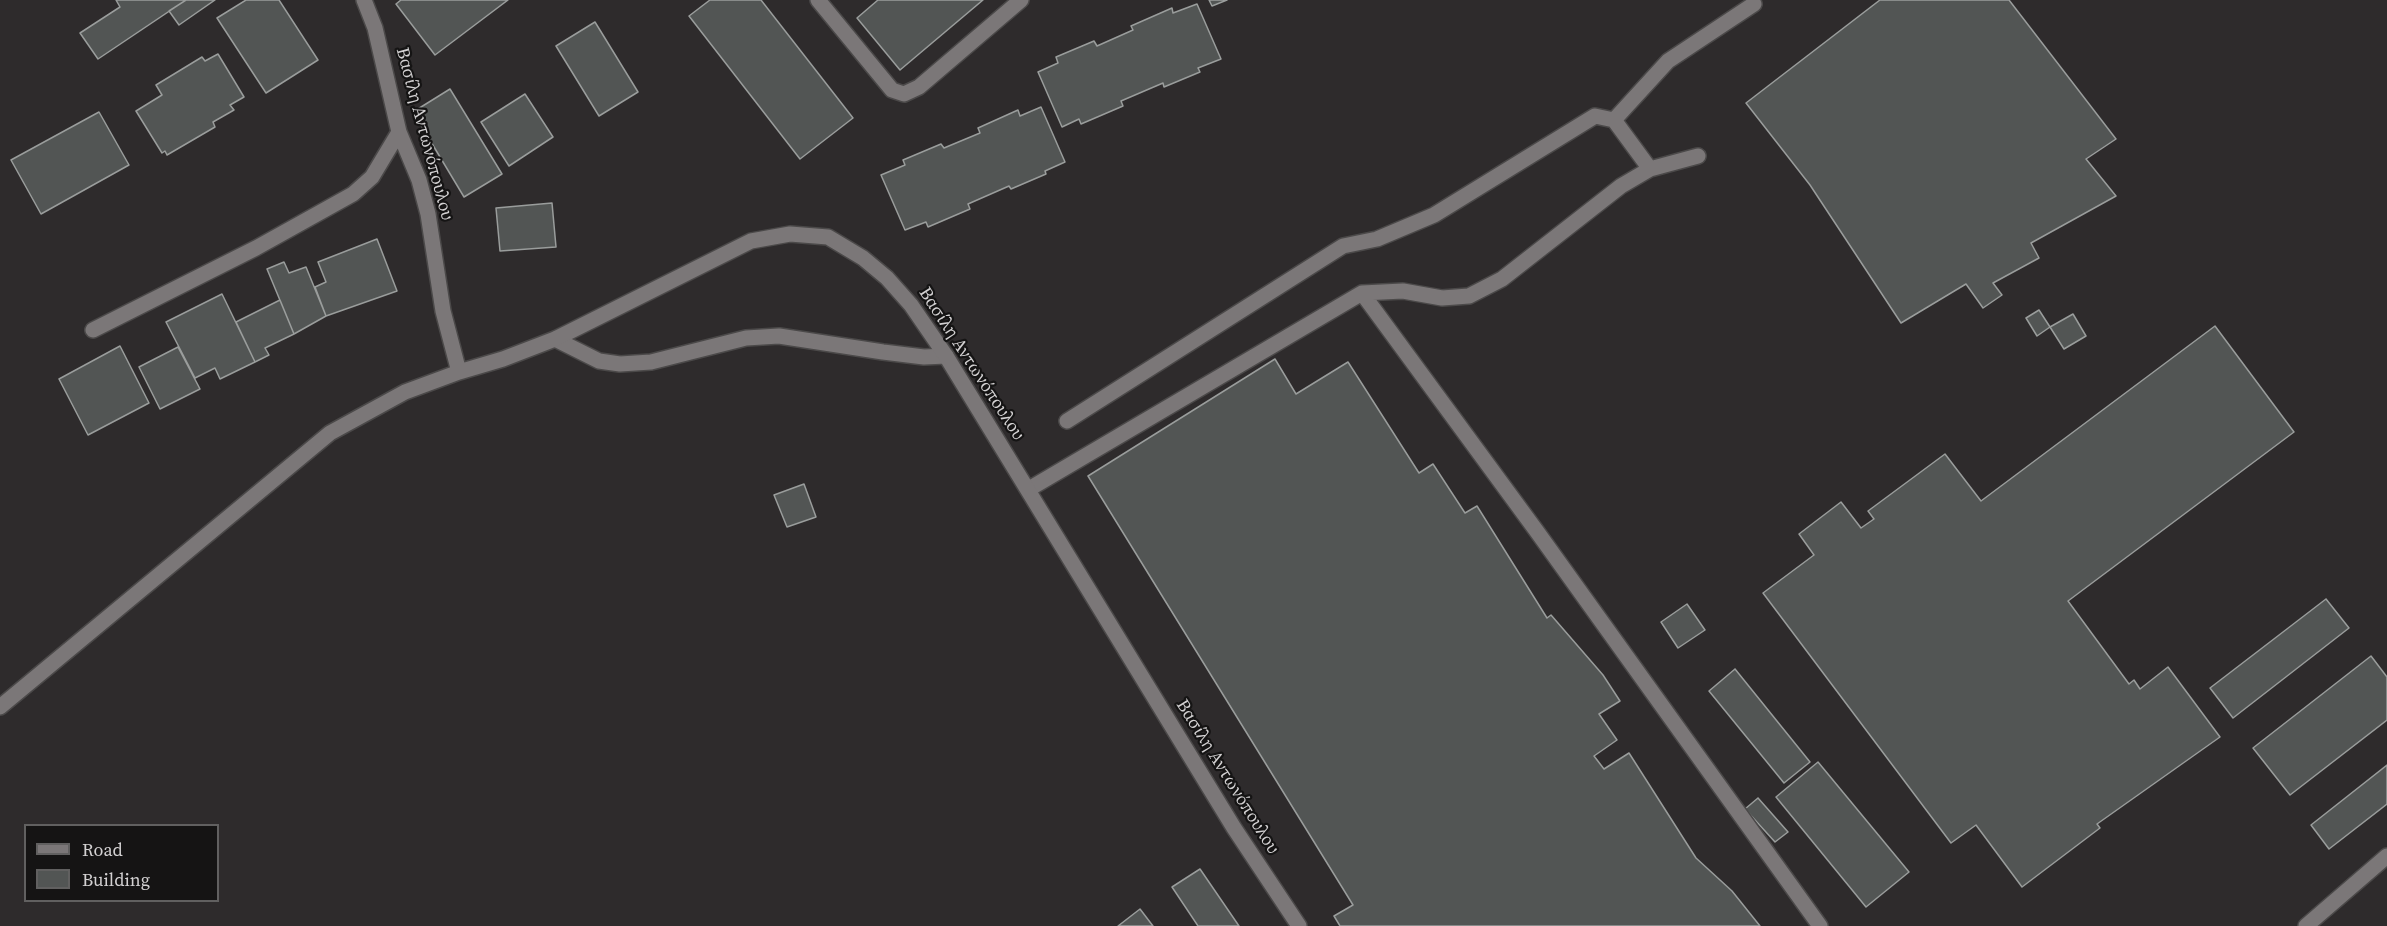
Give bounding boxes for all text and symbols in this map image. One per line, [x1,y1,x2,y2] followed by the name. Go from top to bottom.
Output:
[391,45,457,223] street label: Βασίλη Αντωνόπουλου
[913,284,1029,444] street label: Βασίλη Αντωνόπουλου
[1171,696,1283,858] street label: Βασίλη Αντωνόπουλου
[24,824,219,902] legend
[82,837,123,862] text: Road
[82,867,150,892] text: Building

